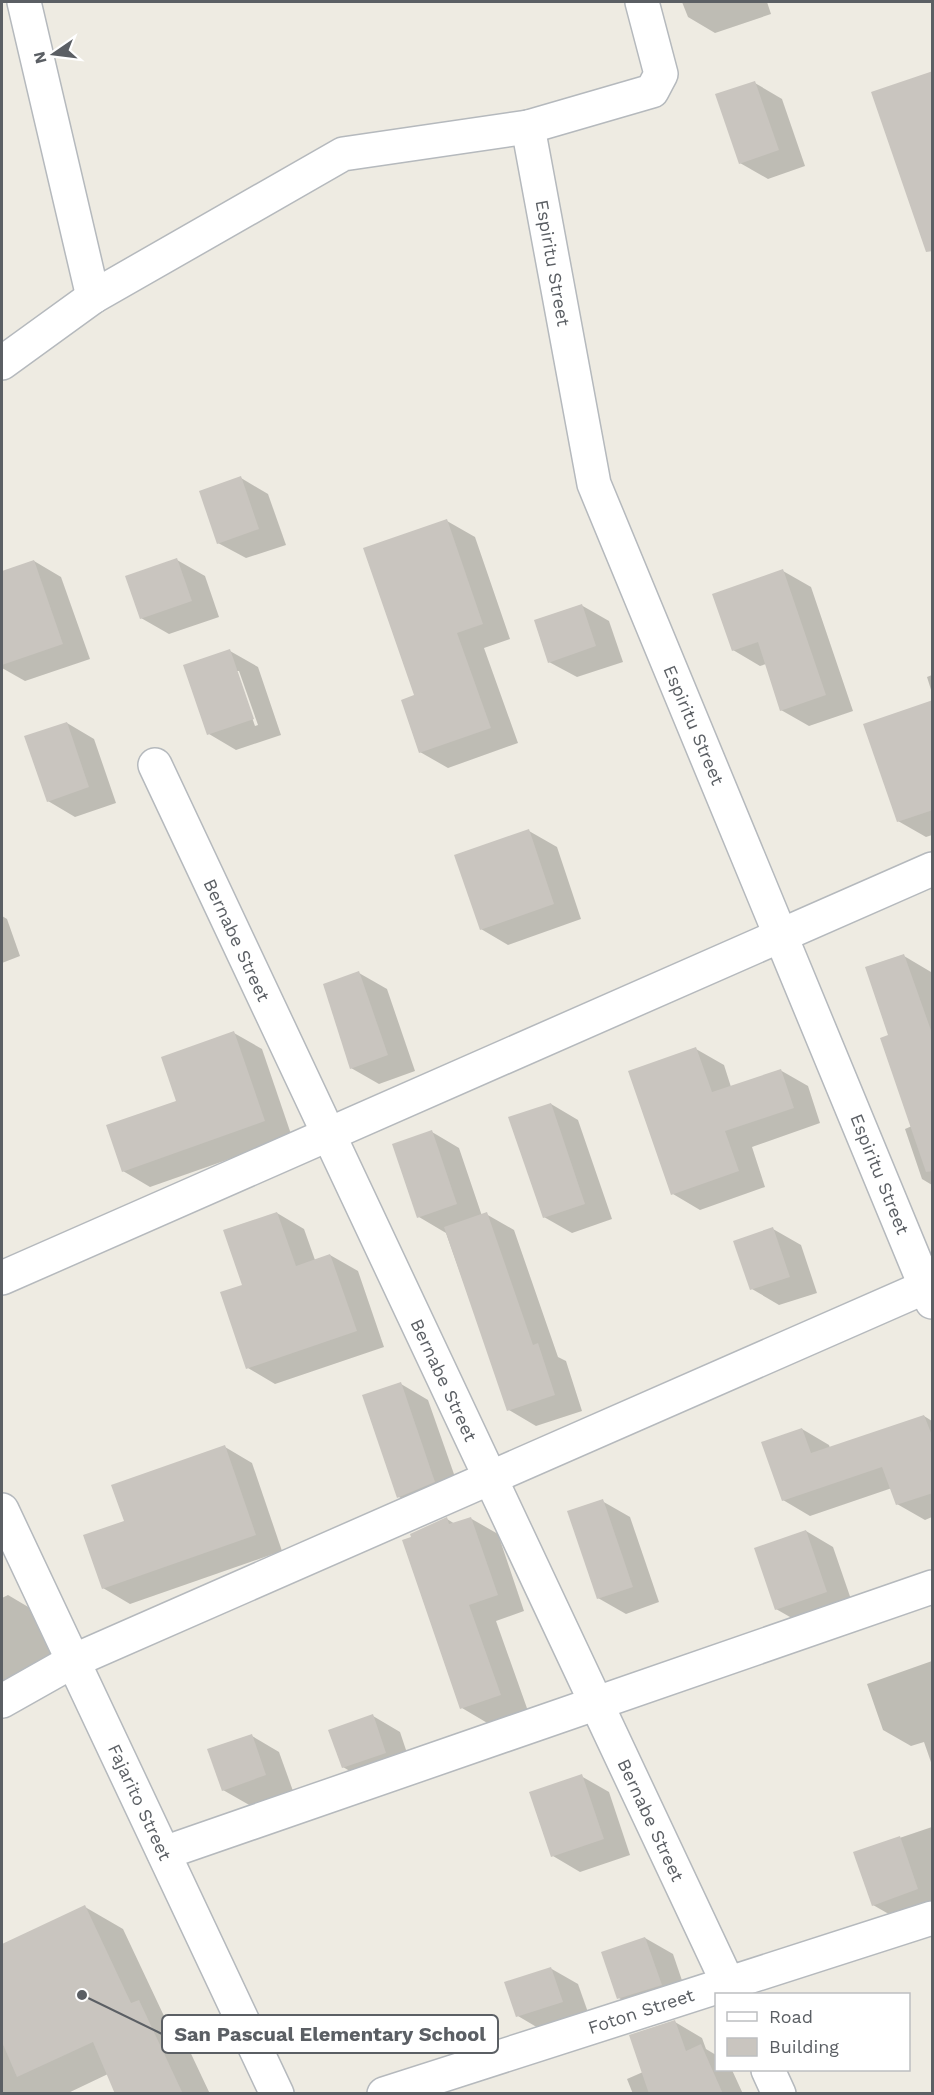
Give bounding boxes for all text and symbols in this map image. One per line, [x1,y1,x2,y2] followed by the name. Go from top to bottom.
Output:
[24,24,84,84] north arrow
[29,49,51,66] text: N
[532,198,575,328] street label: Espiritu Street
[659,662,729,788] street label: Espiritu Street
[199,875,275,1005] street label: Bernabe Street
[846,1111,914,1238] street label: Espiritu Street
[406,1315,482,1445] street label: Bernabe Street
[104,1740,176,1864] street label: Fajarito Street
[613,1755,689,1885] street label: Bernabe Street
[585,1984,697,2038] street label: Foton Street
[715,1993,910,2071] legend
[769,2006,813,2027] text: Road
[162,2015,498,2053] callout: San Pascual Elementary School
[174,2022,486,2046] text: San Pascual Elementary School
[769,2036,839,2057] text: Building

